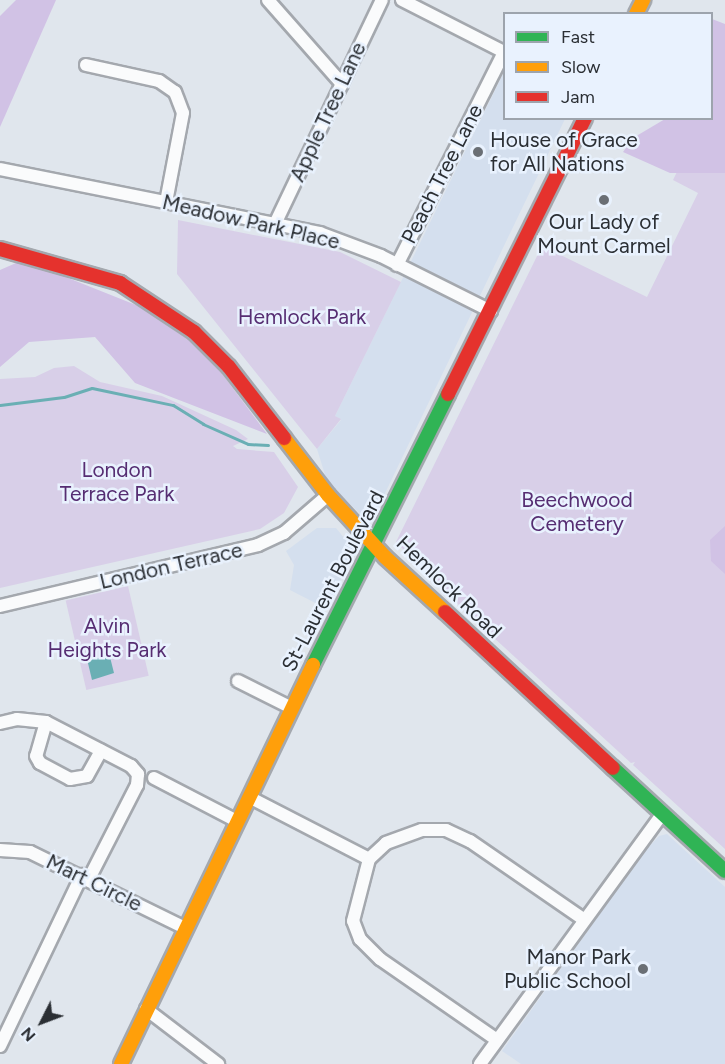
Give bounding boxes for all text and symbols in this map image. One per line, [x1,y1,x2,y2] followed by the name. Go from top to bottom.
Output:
[503,12,713,120] legend
[561,26,595,48] text: Fast
[285,38,371,186] street label: Apple Tree Lane
[561,56,600,78] text: Slow
[561,86,595,108] text: Jam
[396,100,488,248] street label: Peach Tree Lane
[490,127,638,177] place label: House of Grace for All Nations
[471,145,485,159] marker: House of Grace for All Nations
[160,189,342,255] street label: Meadow Park Place
[597,193,611,207] marker: Our Lady of Mount Carmel
[537,209,671,259] place label: Our Lady of Mount Carmel
[238,304,366,330] park label: Hemlock Park
[60,457,174,507] park label: London Terrace Park
[276,486,390,676] street label: St-Laurent Boulevard
[521,487,633,537] park label: Beechwood Cemetery
[391,530,507,644] street label: Hemlock Road
[97,537,245,595] street label: London Terrace
[47,613,167,663] park label: Alvin Heights Park
[42,849,146,917] street label: Mart Circle
[504,944,631,994] place label: Manor Park Public School
[636,962,650,976] marker: Manor Park Public School
[12,992,72,1052] north arrow
[17,1023,39,1045] text: N

